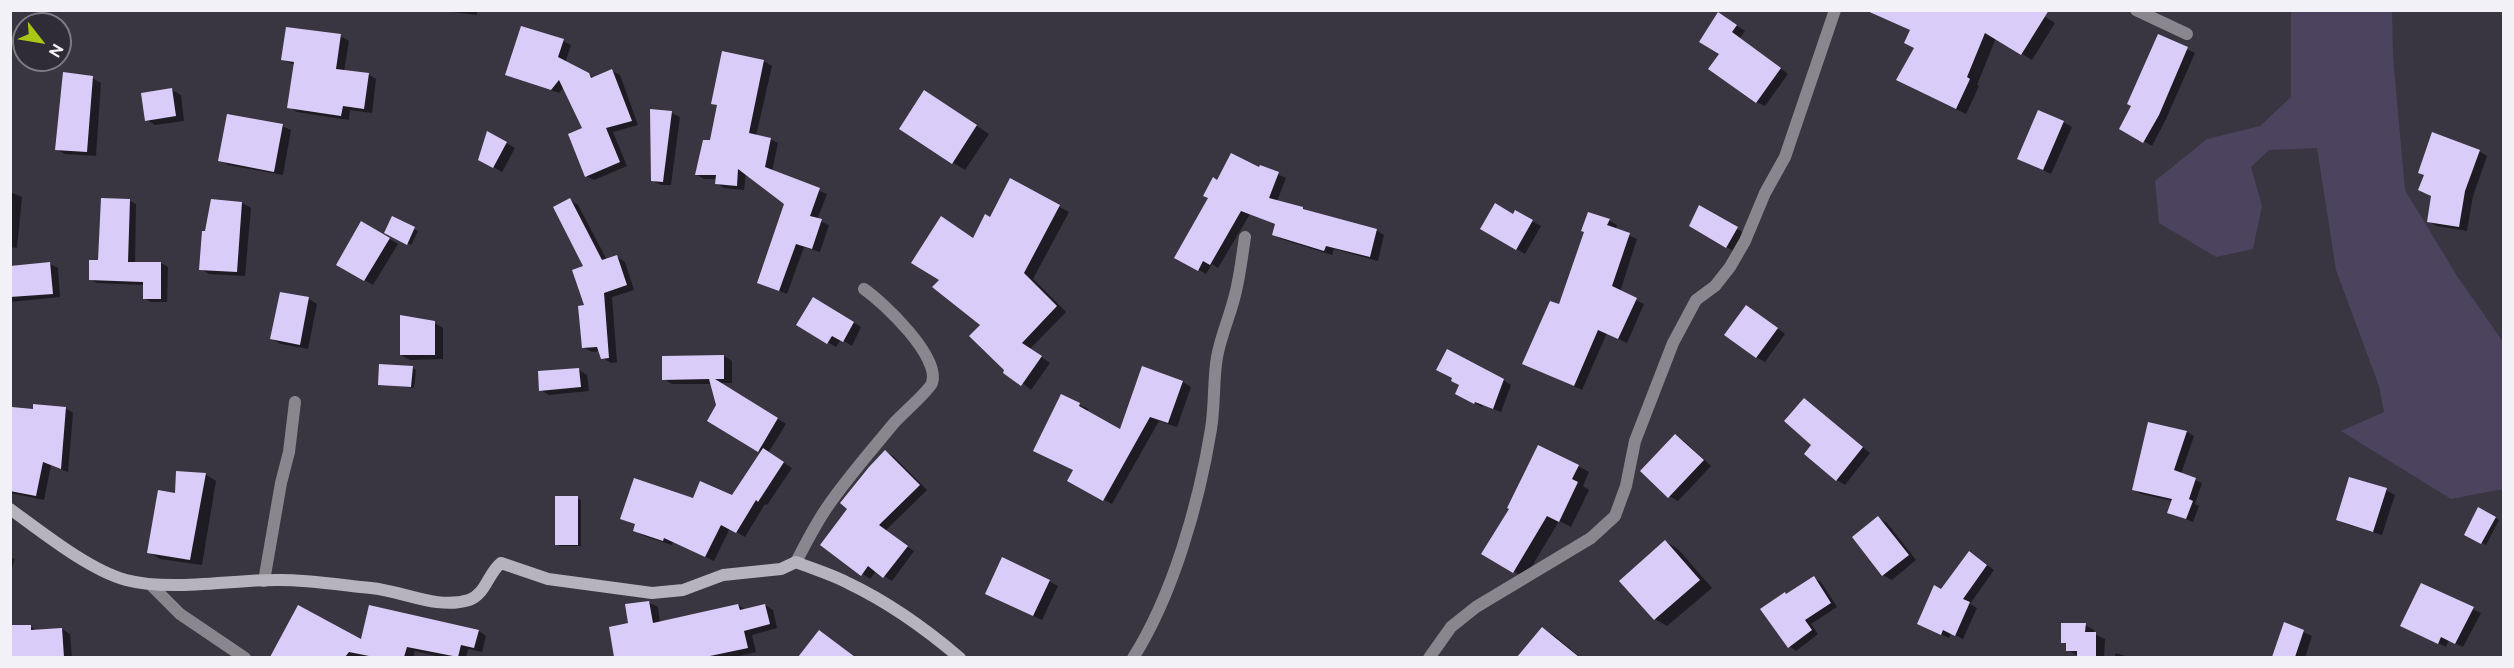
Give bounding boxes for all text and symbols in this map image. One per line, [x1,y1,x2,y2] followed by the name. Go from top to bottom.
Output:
[12,12,72,72] north arrow
[45,40,67,61] text: N

